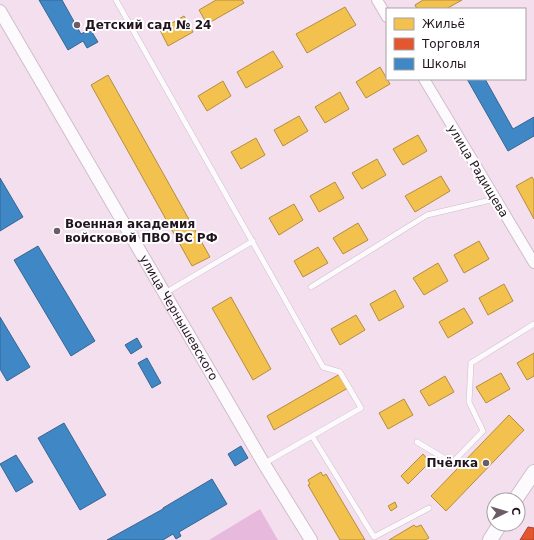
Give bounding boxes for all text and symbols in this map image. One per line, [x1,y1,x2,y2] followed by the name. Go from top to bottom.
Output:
[386,8,526,80] legend
[422,17,465,31] text: Жильё
[85,18,211,32] place label: Детский сад № 24
[72,20,82,30] marker: Детский сад № 24
[421,37,480,51] text: Торговля
[422,57,467,71] text: Школы
[445,122,511,220] street label: улица Радищева
[65,217,218,245] place label: Военная академия войсковой ПВО ВС РФ
[52,226,62,236] marker: Военная академия войсковой ПВО ВС РФ
[137,252,221,383] street label: улица Чернышевского
[427,456,478,470] place label: Пчёлка
[481,458,491,468] marker: Пчёлка
[486,492,526,532] north arrow
[509,507,522,516] text: С

